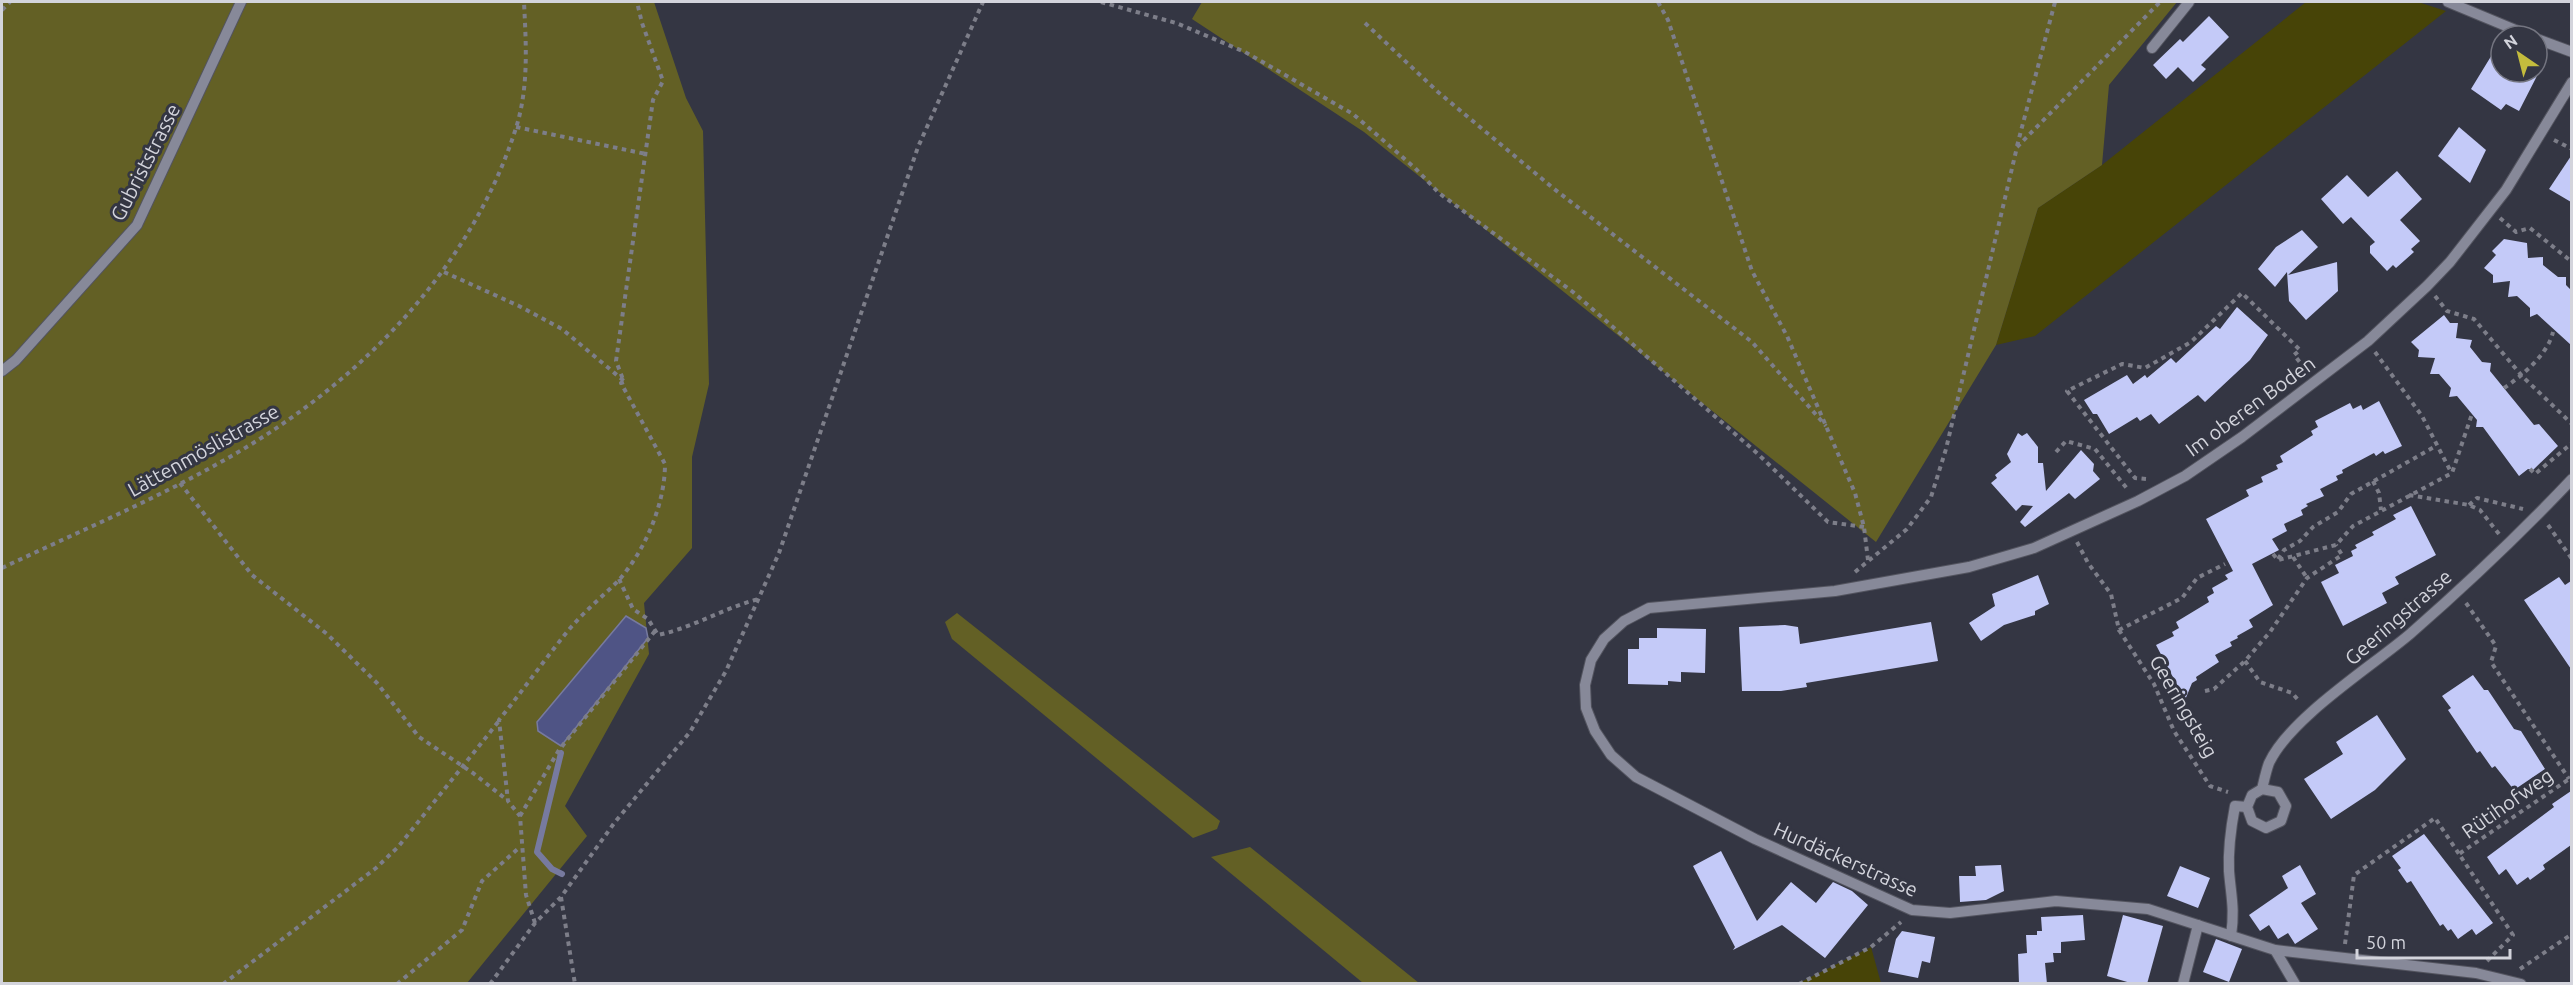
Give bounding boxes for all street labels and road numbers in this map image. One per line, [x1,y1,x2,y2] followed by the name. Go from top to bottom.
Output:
[106,100,184,224] street label: Gubriststrasse
[2181,351,2319,461] street label: Im oberen Boden
[123,399,283,501] street label: Lättenmöslistrasse
[2340,565,2456,669] street label: Geeringstrasse
[2145,651,2223,761] street label: Geeringsteig
[2457,763,2557,843] street label: Rütihofweg
[1770,817,1922,901] street label: Hurdäckerstrasse

